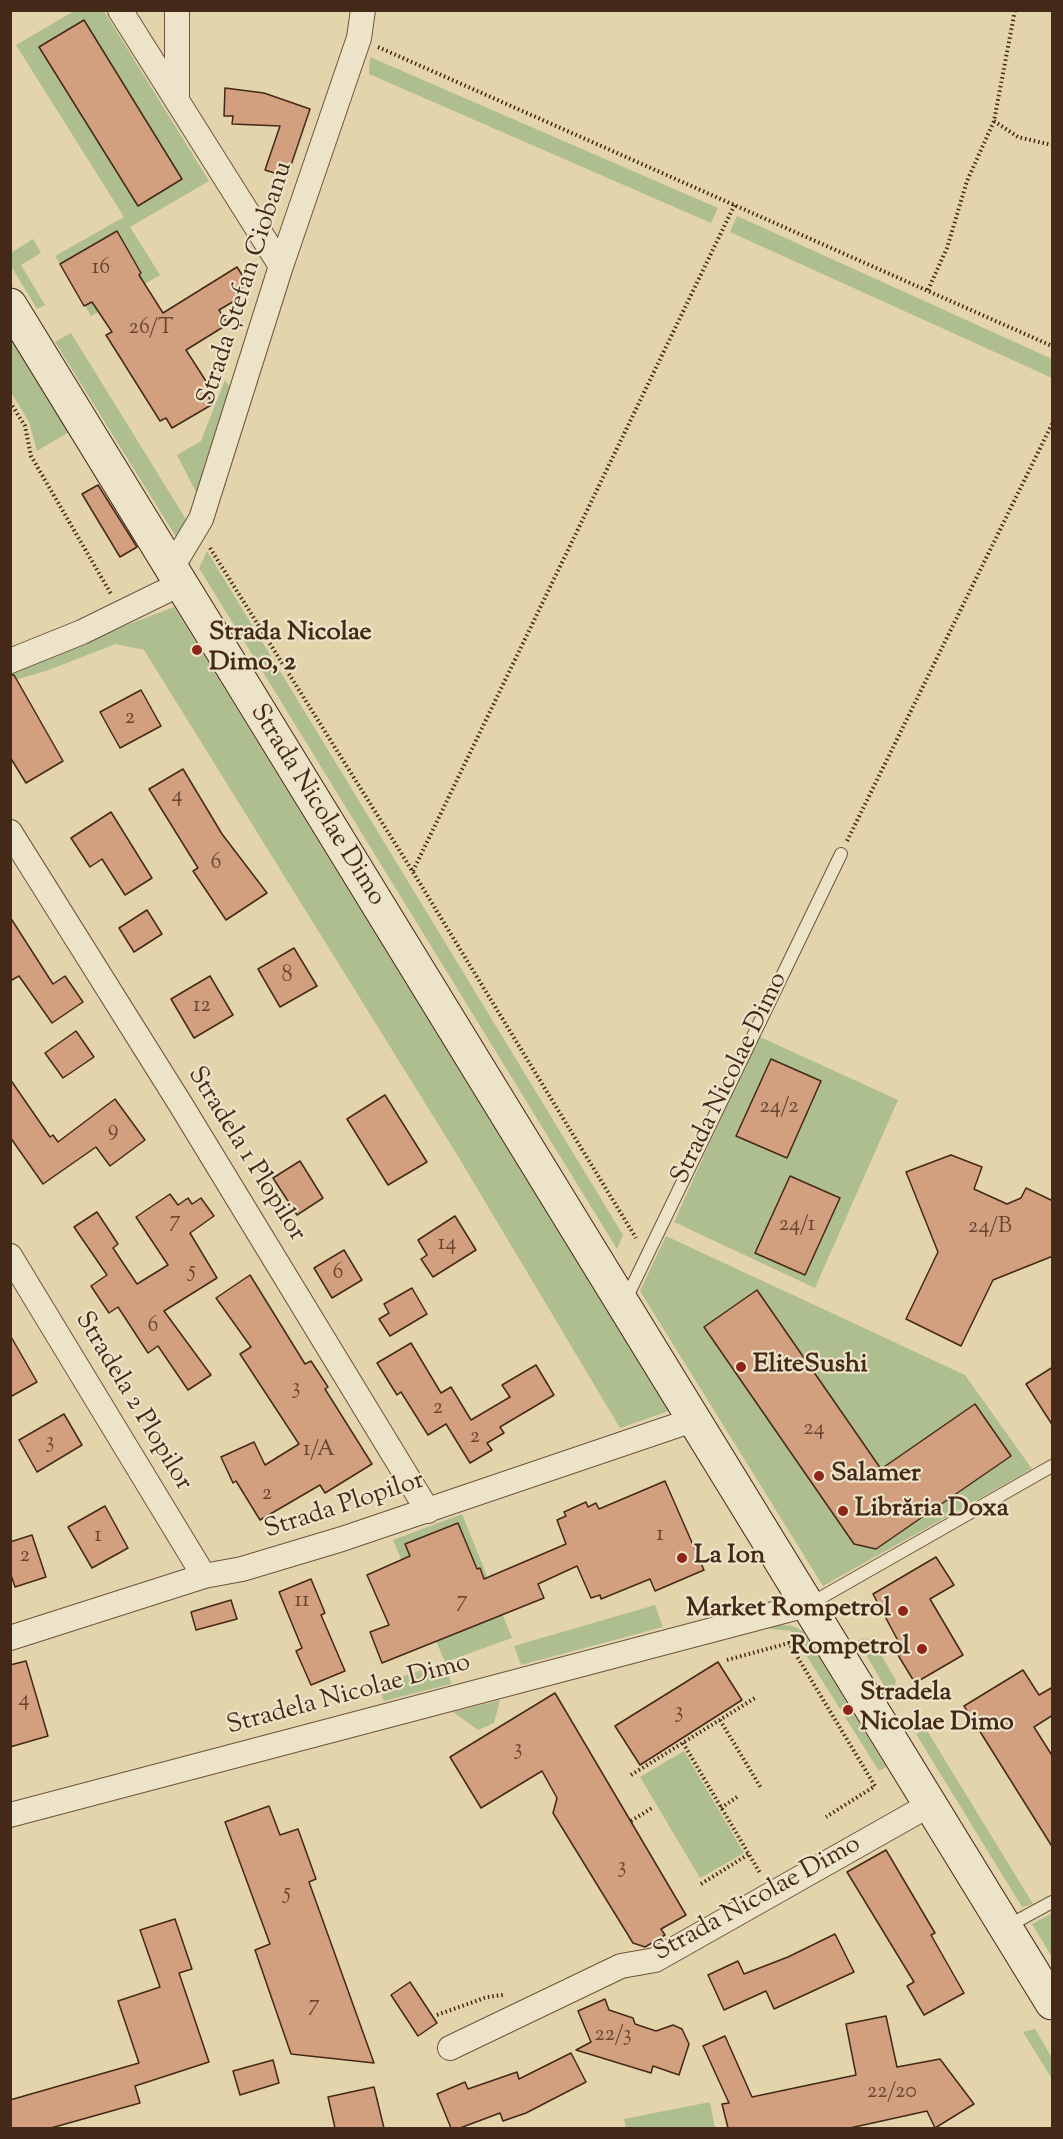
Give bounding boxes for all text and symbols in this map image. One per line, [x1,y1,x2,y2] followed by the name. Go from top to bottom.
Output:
[193,158,301,410] street label: Strada Ștefan Ciobanu
[92,256,110,282] house number: 16
[129,316,173,342] house number: 26/T
[209,619,372,680] place label: Strada Nicolae Dimo, 2
[190,643,204,657] marker: Strada Nicolae Dimo, 2
[241,700,391,912] street label: Strada Nicolae Dimo
[125,706,135,732] house number: 2
[171,784,183,810] house number: 4
[211,851,221,877] house number: 6
[282,964,292,990] house number: 8
[666,968,796,1190] street label: Strada Nicolae Dimo
[193,994,211,1020] house number: 12
[179,1062,311,1248] street label: Stradela 1 Plopilor
[759,1095,799,1121] house number: 24/2
[108,1118,118,1144] house number: 9
[169,1209,181,1235] house number: 7
[779,1213,815,1239] house number: 24/1
[968,1215,1012,1241] house number: 24/B
[438,1232,456,1258] house number: 14
[188,1259,196,1285] house number: 5
[333,1261,343,1287] house number: 6
[66,1307,198,1497] street label: Stradela 2 Plopilor
[148,1314,158,1340] house number: 6
[753,1351,868,1383] place label: EliteSushi
[734,1360,748,1374] marker: EliteSushi
[292,1376,300,1402] house number: 3
[433,1396,443,1422] house number: 2
[803,1417,825,1443] house number: 24
[470,1425,480,1451] house number: 2
[46,1430,54,1456] house number: 3
[303,1438,335,1464] house number: 1/A
[831,1460,921,1492] place label: Salamer
[261,1466,429,1548] street label: Strada Plopilor
[812,1469,826,1483] marker: Salamer
[262,1482,272,1508] house number: 2
[855,1495,1009,1527] place label: Librăria Doxa
[836,1504,850,1518] marker: Librăria Doxa
[656,1523,664,1549] house number: 1
[94,1524,102,1550] house number: 1
[694,1542,765,1574] place label: La Ion
[20,1544,30,1570] house number: 2
[675,1551,689,1565] marker: La Ion
[295,1589,309,1615] house number: 11
[456,1589,468,1615] house number: 7
[686,1595,891,1627] place label: Market Rompetrol
[896,1604,910,1618] marker: Market Rompetrol
[790,1633,910,1665] place label: Rompetrol
[915,1642,929,1656] marker: Rompetrol
[224,1648,474,1744] street label: Stradela Nicolae Dimo
[860,1679,1014,1740] place label: Stradela Nicolae Dimo
[18,1688,30,1714] house number: 4
[675,1700,683,1726] house number: 3
[841,1703,855,1717] marker: Stradela Nicolae Dimo
[514,1737,522,1763] house number: 3
[649,1830,867,1970] street label: Strada Nicolae Dimo
[618,1855,626,1881] house number: 3
[283,1881,291,1907] house number: 5
[308,1993,320,2019] house number: 7
[594,2023,632,2049] house number: 22/3
[867,2080,917,2106] house number: 22/20

